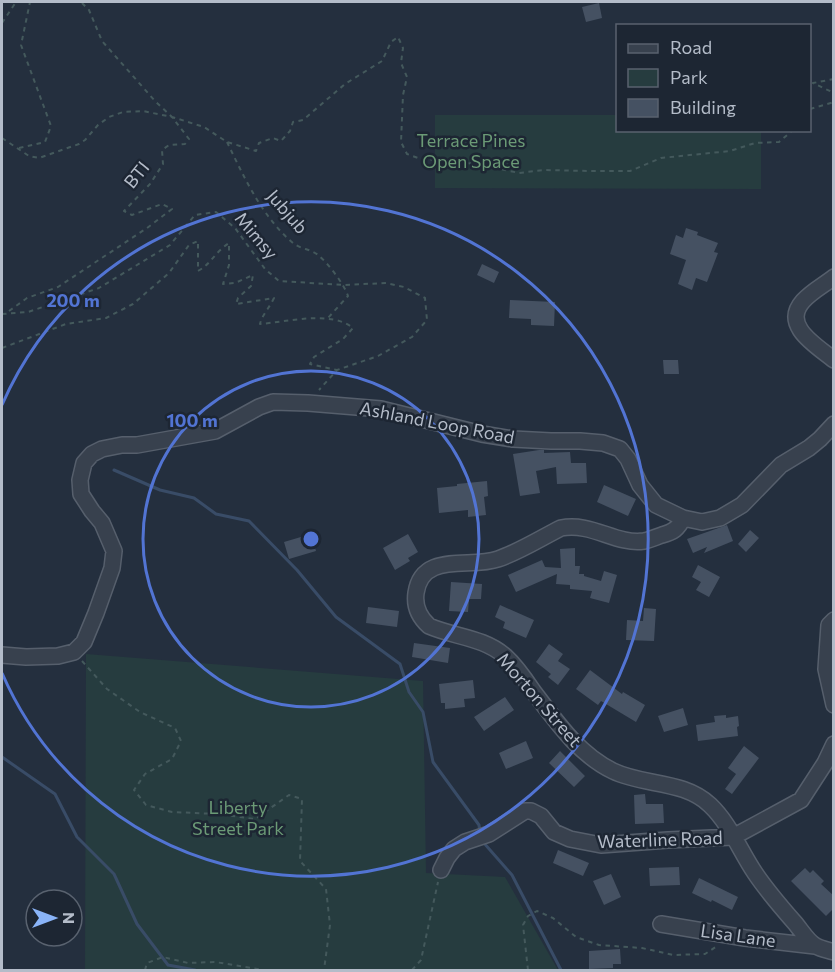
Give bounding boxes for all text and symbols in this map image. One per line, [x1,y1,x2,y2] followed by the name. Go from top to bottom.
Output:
[616,24,811,132] legend
[670,36,712,58] text: Road
[670,66,708,88] text: Park
[670,96,736,118] text: Building
[416,129,526,172] park label: Terrace Pines Open Space
[119,157,154,192] street label: BTI
[263,185,313,238] street label: Jubjub
[231,207,283,263] street label: Mimsy
[46,289,100,311] text: 200 m
[358,396,516,448] street label: Ashland Loop Road
[166,409,218,431] text: 100 m
[301,529,321,549] centre of rings
[493,648,587,751] street label: Morton Street
[192,796,284,839] park label: Liberty Street Park
[597,826,723,852] street label: Waterline Road
[24,888,84,948] north arrow
[60,912,79,924] text: N
[699,919,777,951] street label: Lisa Lane

